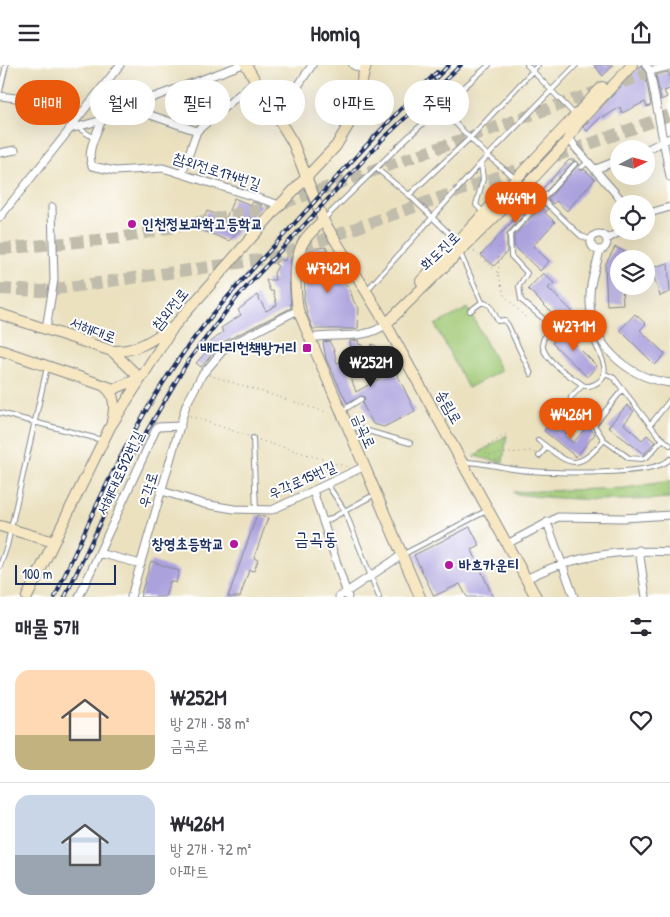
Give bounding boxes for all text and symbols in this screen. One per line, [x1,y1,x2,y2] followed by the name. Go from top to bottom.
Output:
[310,18,360,48] text: Homiq
[15,19,43,47] icon: menu
[627,19,655,47] icon: share
[15,80,80,125] chip: 매매
[90,80,155,125] chip: 월세
[165,80,230,125] chip: 필터
[240,80,305,125] chip: 신규
[315,80,394,125] chip: 아파트
[404,80,469,125] chip: 주택
[610,140,655,185] north arrow
[610,140,655,295] map controls
[171,146,264,195] street label: 참외전로174번길
[481,181,551,224] pin: ₩649M
[496,187,536,209] text: ₩649M
[610,195,655,240] button: locate
[142,213,263,234] place label: 인천정보과학고등학교
[126,218,138,230] marker: 인천정보과학고등학교
[415,226,464,275] street label: 화도진로
[610,250,655,295] button: layers
[293,251,363,294] pin: ₩742M
[307,257,349,279] text: ₩742M
[146,283,193,334] street label: 참외전로
[539,309,609,352] pin: ₩271M
[67,311,119,348] street label: 서해대로
[553,315,595,337] text: ₩271M
[199,337,297,358] place label: 배다리헌책방거리
[301,342,313,354] marker: 배다리헌책방거리
[336,345,406,388] pin: ₩252M
[349,351,393,373] text: ₩252M
[431,386,467,428] street label: 송림로
[536,397,606,440] pin: ₩426M
[550,403,592,425] text: ₩426M
[348,410,381,452] street label: 금곡로
[91,427,148,519] street label: 서해대로512번길
[265,455,339,504] street label: 우각로15번길
[132,470,163,510] street label: 우각로
[294,526,338,551] district label: 금곡동
[152,533,224,554] place label: 창영초등학교
[228,538,240,550] marker: 창영초등학교
[458,554,519,575] place label: 바흐카운티
[443,559,455,571] marker: 바흐카운티
[15,562,116,585] scale bar
[22,564,52,583] text: 100 m
[15,613,79,642] text: 매물 5개
[627,613,655,641] icon: filters
[170,683,227,712] text: ₩252M
[55,690,115,750] icon: home
[627,706,655,734] icon: heart
[170,712,249,734] text: 방 2개 · 58 m²
[170,734,209,756] text: 금곡로
[170,809,224,838] text: ₩426M
[55,815,115,875] icon: home
[627,831,655,859] icon: heart
[170,838,251,860] text: 방 2개 · 72 m²
[170,860,209,882] text: 아파트

